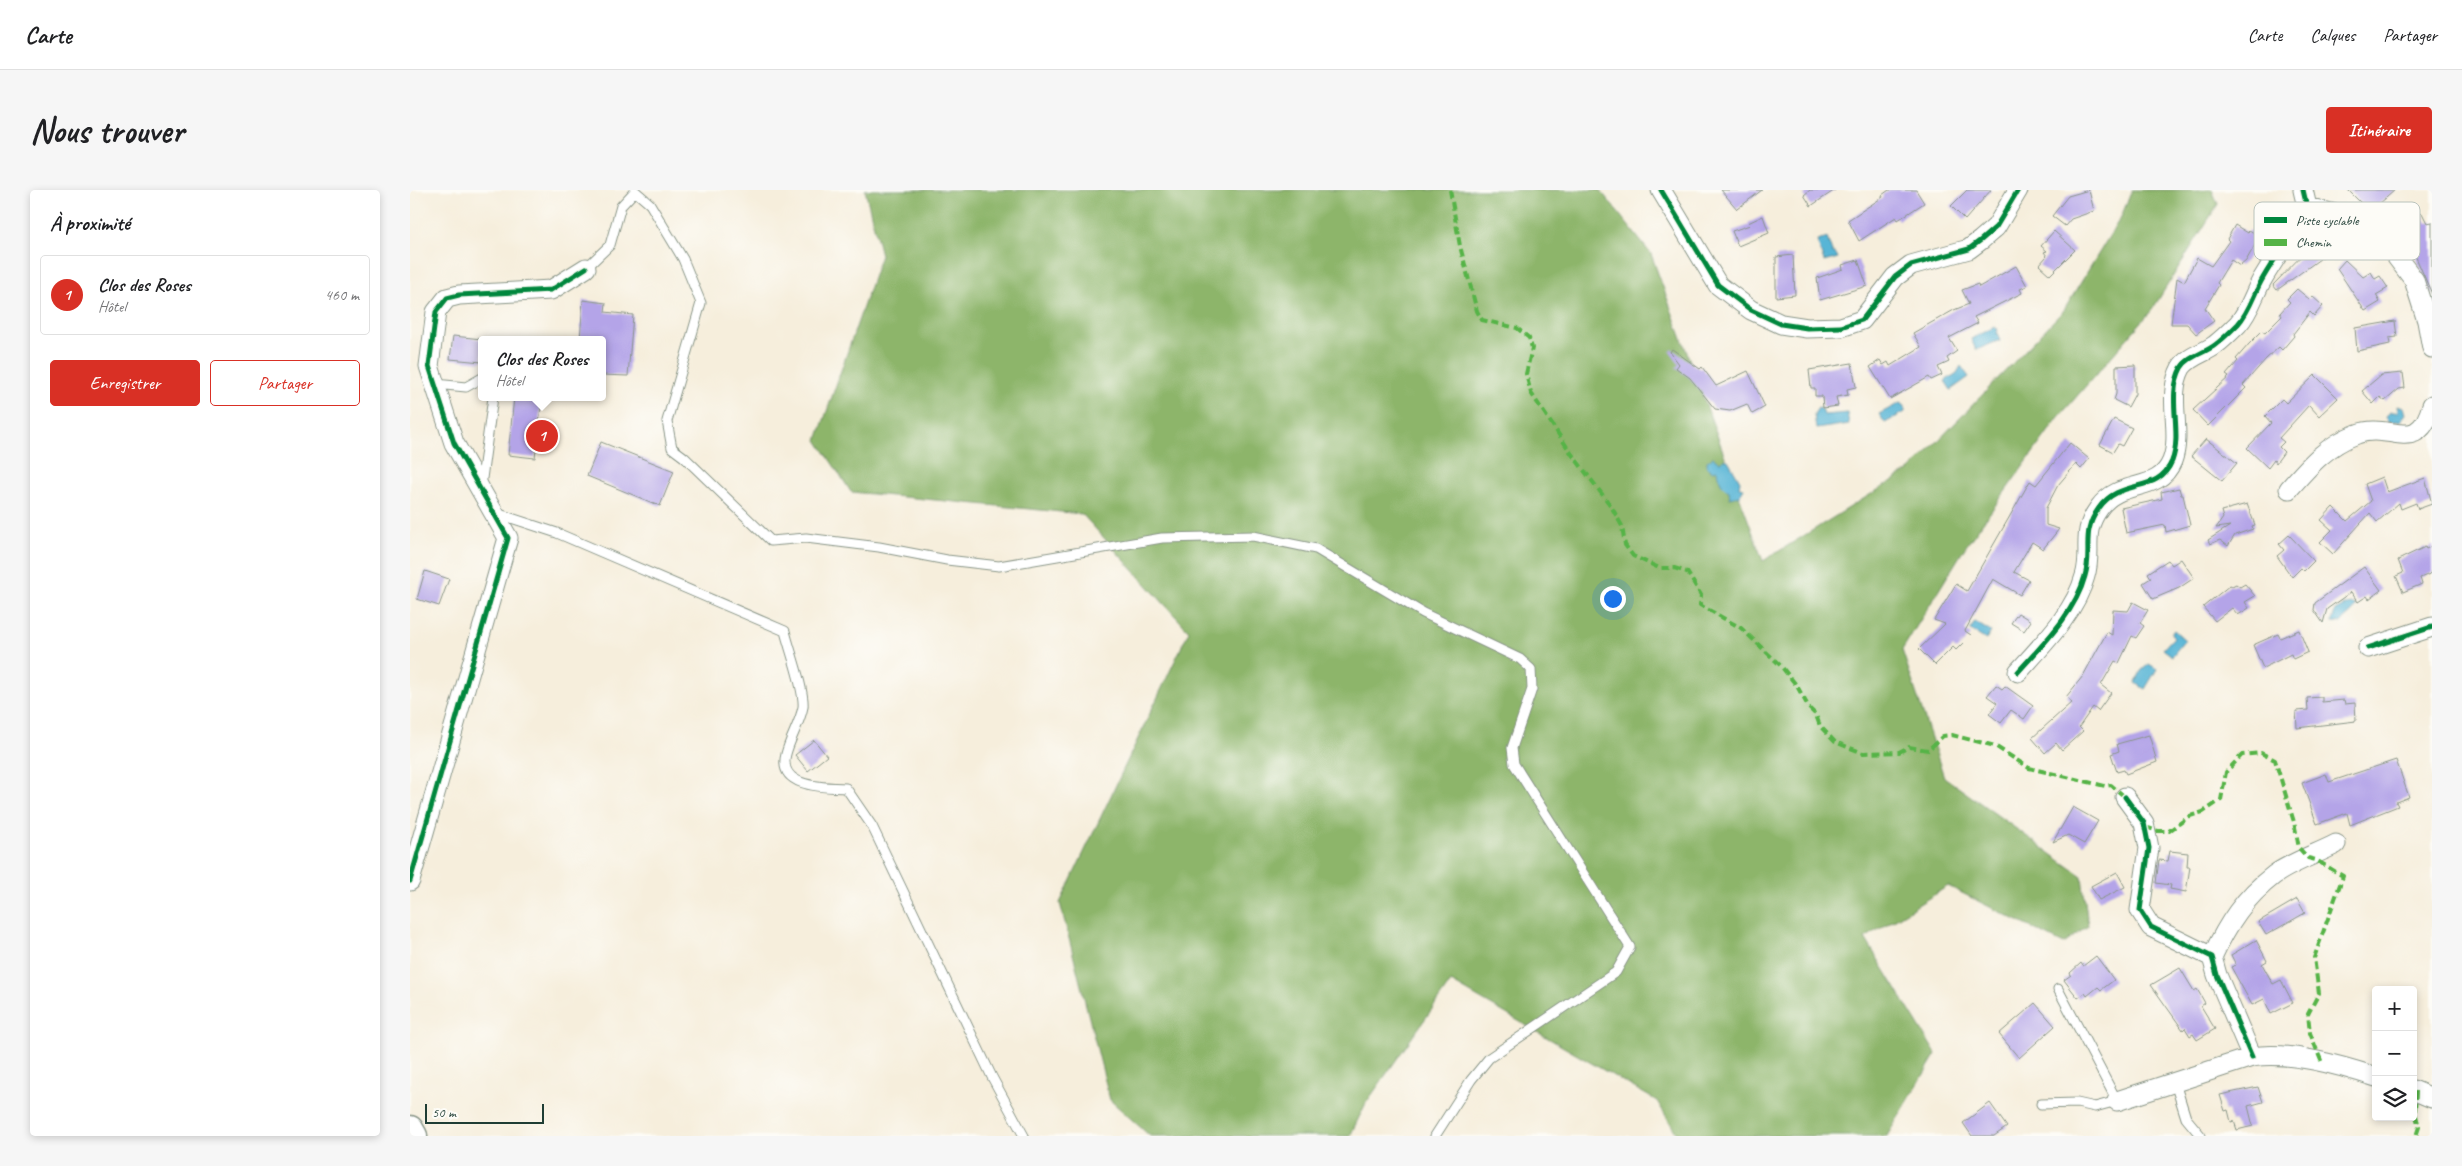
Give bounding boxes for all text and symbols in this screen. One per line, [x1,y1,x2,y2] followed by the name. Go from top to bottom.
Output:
[25,20,72,50] text: Carte
[2248,24,2282,46] text: Carte
[2310,24,2355,46] text: Calques
[2383,24,2437,46] text: Partager
[2326,107,2432,153] button: Itinéraire
[30,108,184,153] text: Nous trouver
[2254,202,2420,260] legend
[50,210,130,236] text: À proximité
[2296,212,2360,229] text: Piste cyclable
[2296,234,2332,251] text: Chemin
[98,273,191,297] text: Clos des Roses
[63,285,71,305] text: 1
[325,285,359,305] text: 460 m
[98,297,126,317] text: Hôtel
[478,336,606,401] popup
[496,347,588,371] text: Clos des Roses
[50,360,200,406] button: Enregistrer
[210,360,360,406] button: Partager
[496,371,524,391] text: Hôtel
[526,417,558,455] pin: 1
[1600,586,1626,612] your location
[2372,986,2417,1121] map controls
[2372,986,2417,1031] button: +
[2372,1031,2417,1076] button: −
[2372,1076,2417,1121] button: layers
[425,1101,544,1124] scale bar
[432,1104,456,1121] text: 50 m

